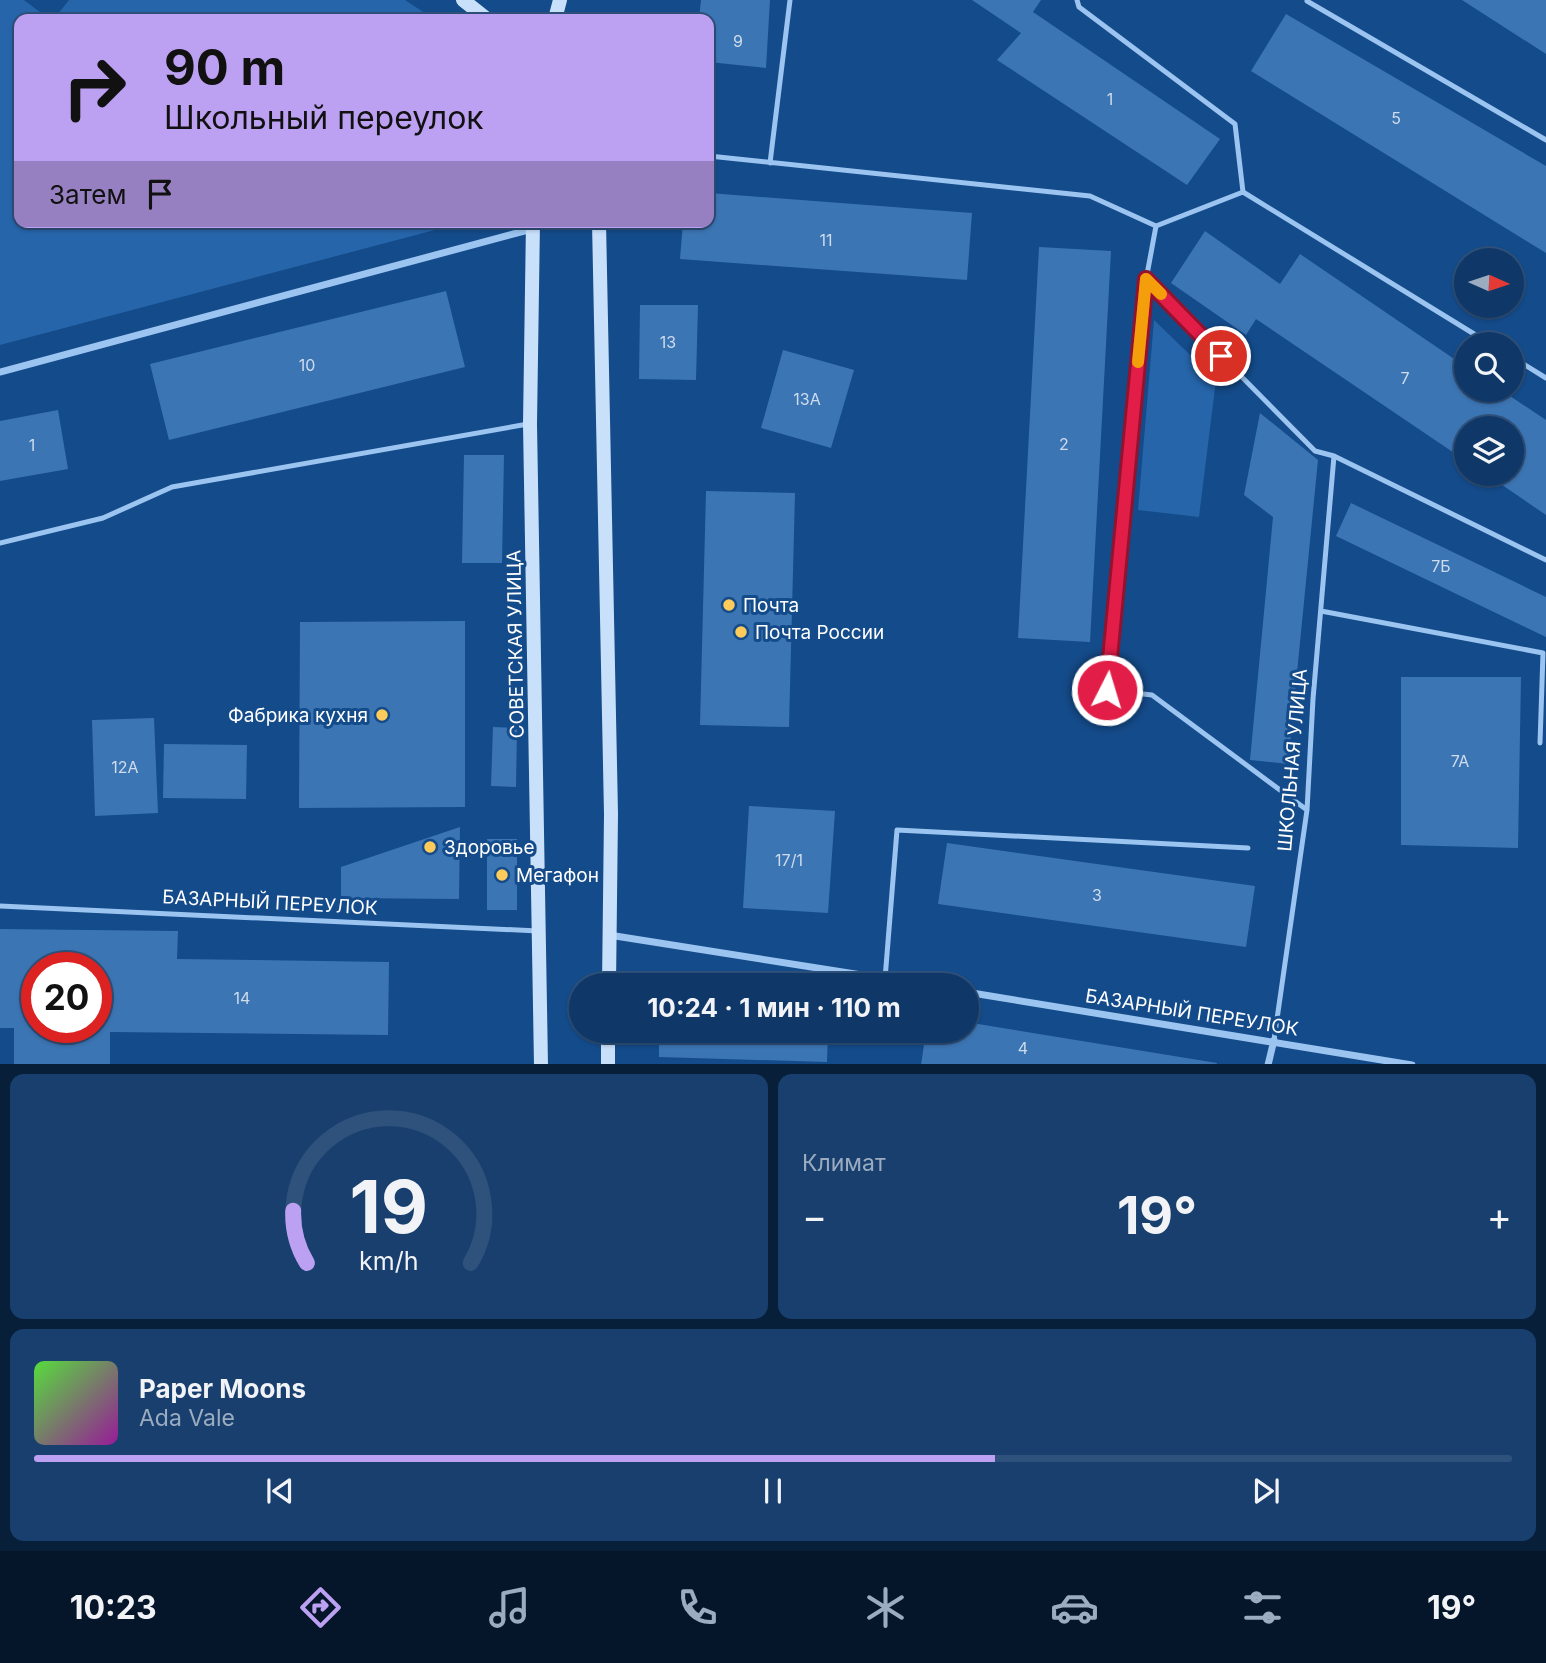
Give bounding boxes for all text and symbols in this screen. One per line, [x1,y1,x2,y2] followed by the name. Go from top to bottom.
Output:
[733,31,743,51] house number: 9
[164,38,285,97] text: 90 m
[49,42,140,133] icon: right
[1107,89,1113,109] house number: 1
[164,98,484,137] text: Школьный переулок
[1391,108,1401,128] house number: 5
[141,175,179,213] icon: arrive
[49,179,127,210] text: Затем
[819,230,833,250] house number: 11
[1454,248,1524,318] north arrow
[1454,248,1524,486] map controls
[1191,326,1251,386] pin
[660,332,676,352] house number: 13
[1454,332,1524,402] button: search
[1202,337,1240,375] icon: arrive
[299,355,315,375] house number: 10
[1400,368,1410,388] house number: 7
[793,389,821,409] house number: 13А
[1454,416,1524,486] button: layers
[1059,434,1069,454] house number: 2
[29,435,35,455] house number: 1
[502,550,529,738] street label: СОВЕТСКАЯ УЛИЦА
[1431,556,1451,576] house number: 7Б
[743,594,799,617] place label: Почта
[721,597,737,613] marker: Почта
[755,621,884,644] place label: Почта России
[733,624,749,640] marker: Почта России
[1070,653,1144,727] position arrow
[1273,668,1312,852] street label: ШКОЛЬНАЯ УЛИЦА
[228,704,368,727] place label: Фабрика кухня
[374,707,390,723] marker: Фабрика кухня
[1451,751,1469,771] house number: 7А
[111,757,139,777] house number: 12А
[444,836,535,859] place label: Здоровье
[422,839,438,855] marker: Здоровье
[775,850,803,870] house number: 17/1
[516,864,599,887] place label: Мегафон
[494,867,510,883] marker: Мегафон
[162,884,378,920] street label: БАЗАРНЫЙ ПЕРЕУЛОК
[1092,885,1102,905] house number: 3
[21,952,112,1043] speed limit sign: 20
[1084,983,1301,1041] street label: БАЗАРНЫЙ ПЕРЕУЛОК
[234,988,250,1008] house number: 14
[647,992,901,1023] text: 10:24 · 1 мин · 110 m
[1018,1038,1028,1058] house number: 4
[802,1149,886,1177] text: Климат
[350,1162,428,1251] text: 19
[1117,1184,1197,1247] text: 19°
[802,1193,827,1239] text: −
[1487,1193,1512,1239] text: +
[359,1245,419,1275] text: km/h
[139,1373,306,1404] text: Paper Moons
[139,1404,235,1432] text: Ada Vale
[261,1472,299,1510] icon: previous
[754,1472,792,1510] icon: pause
[1247,1472,1285,1510] icon: next
[296,1583,345,1632] icon: directions
[485,1583,534,1632] icon: music
[673,1583,722,1632] icon: phone
[861,1583,910,1632] icon: climate
[1050,1583,1099,1632] icon: car
[1238,1583,1287,1632] icon: filters
[70,1588,157,1627] text: 10:23
[1427,1588,1476,1627] text: 19°

